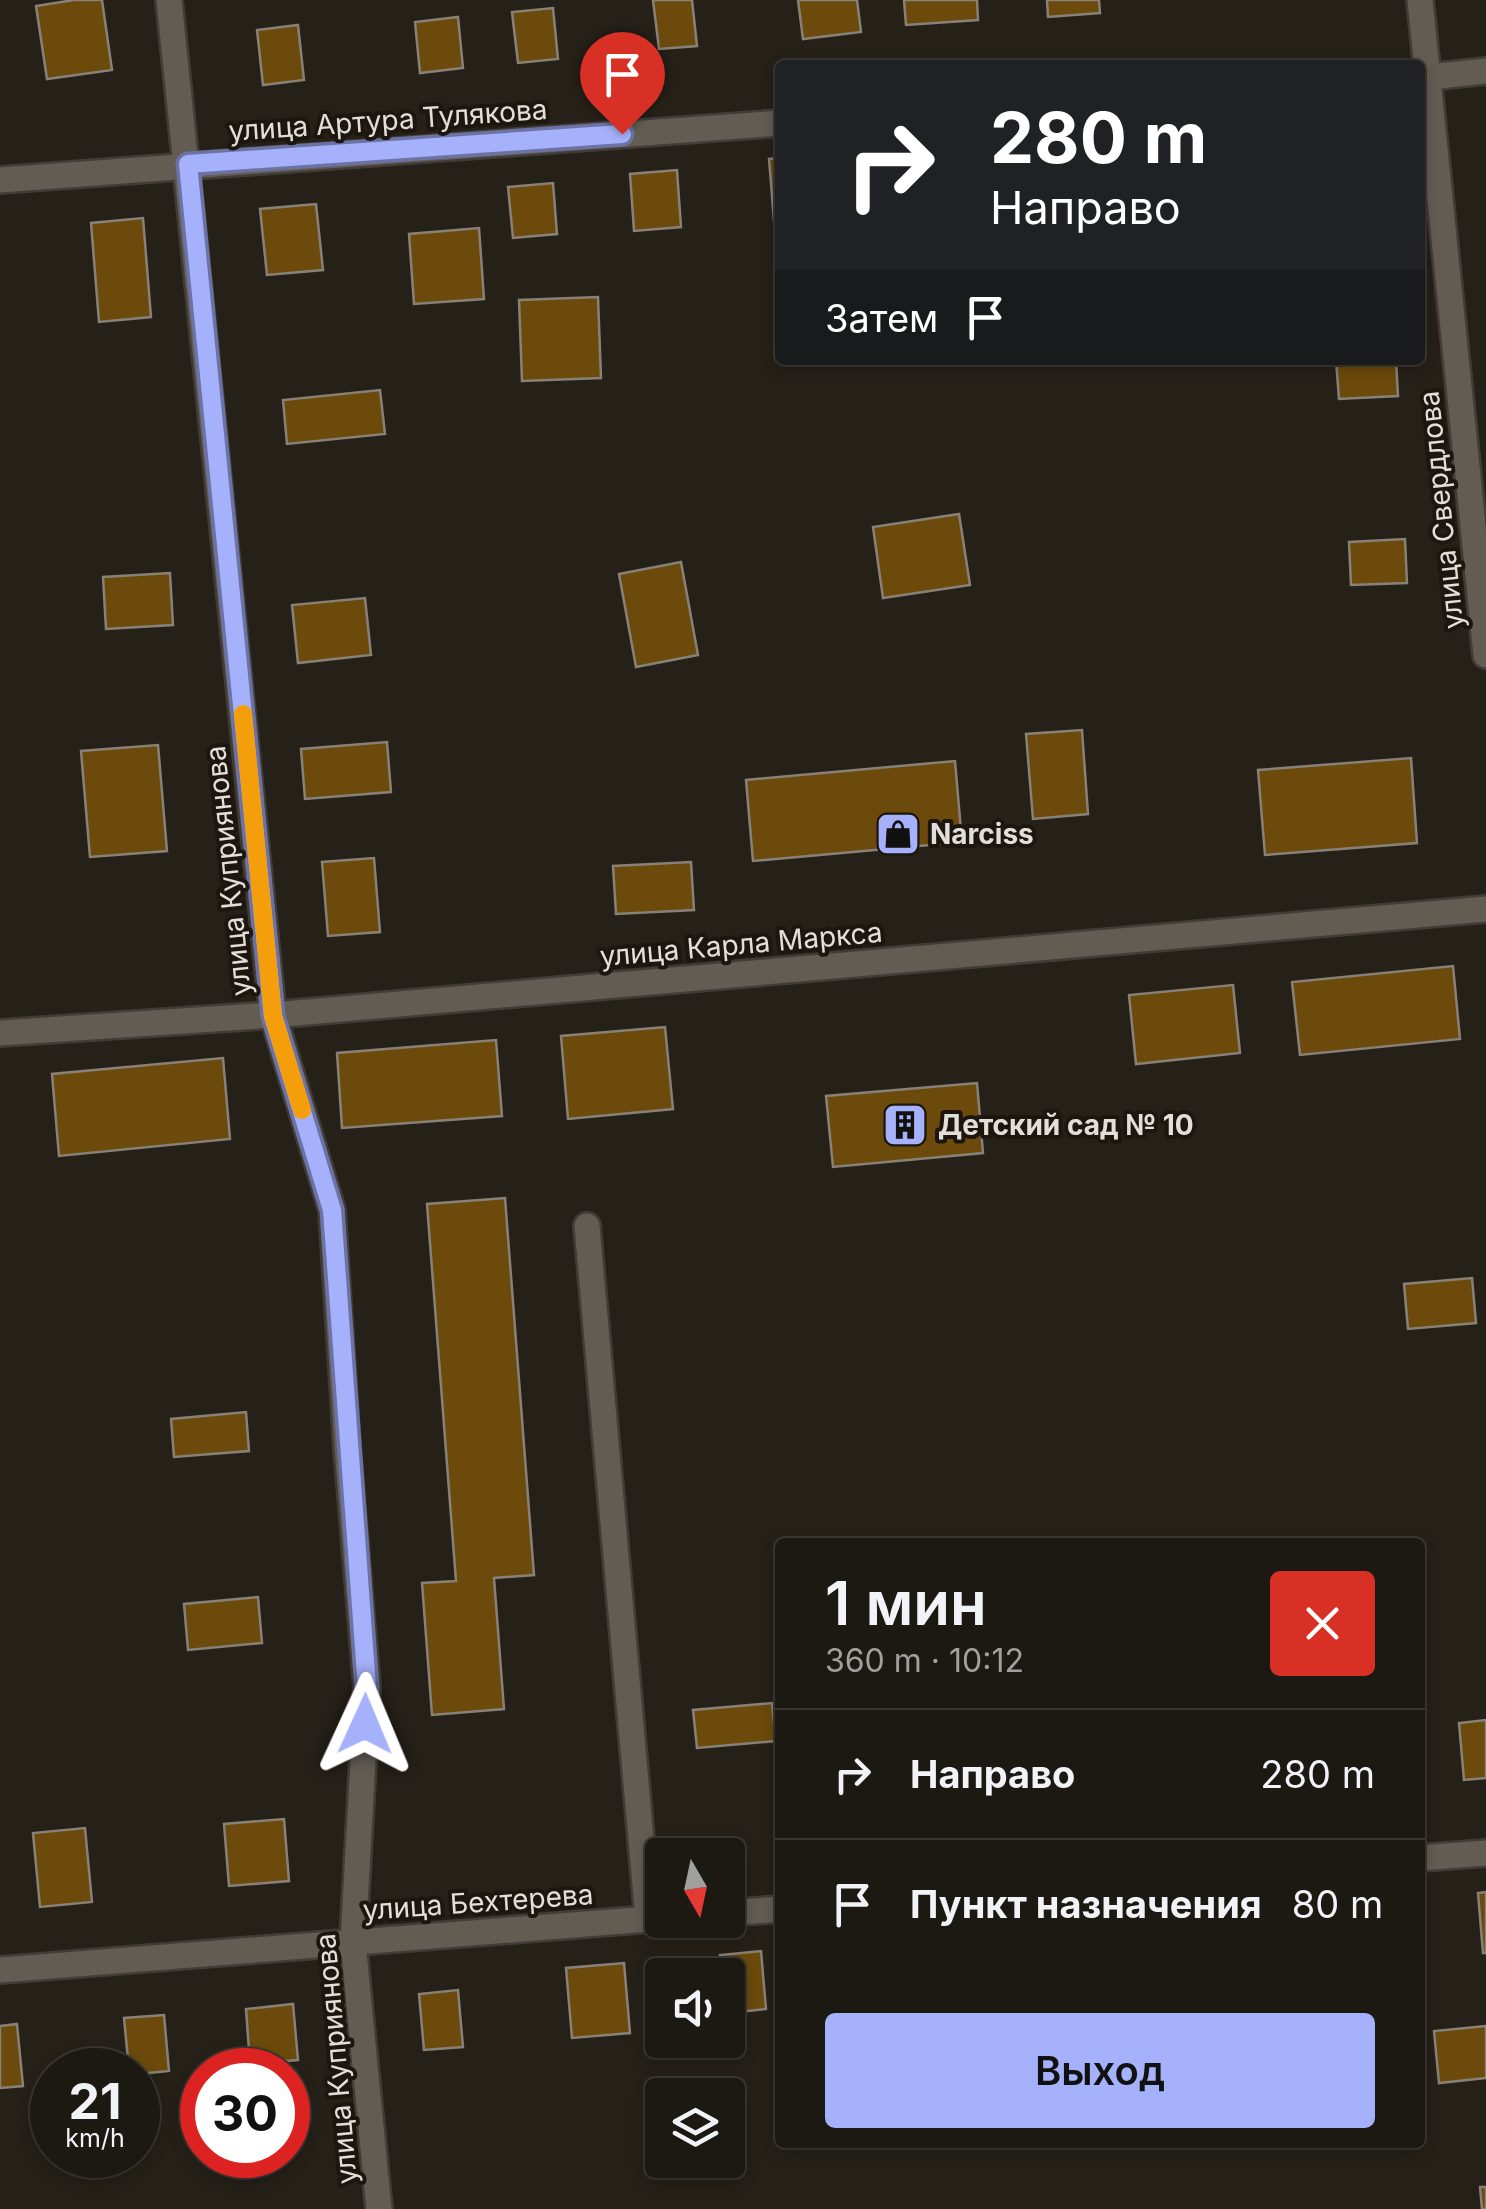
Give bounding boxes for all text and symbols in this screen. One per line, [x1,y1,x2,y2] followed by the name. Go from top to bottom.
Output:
[580,32,665,135] pin
[595,47,650,102] icon: arrive
[227,92,549,148] street label: улица Артура Тулякова
[990,95,1207,180] text: 280 m
[825,100,955,230] icon: right
[990,180,1181,235] text: Направо
[958,290,1013,345] icon: arrive
[825,295,938,341] text: Затем
[1412,389,1470,631] street label: улица Свердлова
[198,744,258,998] street label: улица Куприянова
[875,811,921,857] shop icon: Narciss
[930,817,1034,851] place label: Narciss
[598,915,884,973] street label: улица Карла Маркса
[882,1102,928,1148] building icon: Детский сад № 10
[938,1108,1194,1142] place label: Детский сад № 10
[825,1567,987,1639] text: 1 мин
[1270,1571,1375,1676] button: close
[825,1641,1024,1680] text: 360 m · 10:12
[313,1672,417,1776] position arrow
[825,1747,880,1802] icon: right
[910,1751,1075,1797] text: Направо
[1260,1751,1375,1797] text: 280 m
[645,1838,745,1938] north arrow
[645,1838,745,2178] map controls
[362,1877,594,1927] street label: улица Бехтерева
[825,1877,880,1932] icon: arrive
[910,1881,1262,1927] text: Пункт назначения
[1292,1881,1383,1927] text: 80 m
[308,1932,364,2186] street label: улица Куприянова
[645,1958,745,2058] button: sound
[825,2013,1375,2128] button: Выход
[180,2048,310,2178] speed limit sign: 30
[68,2071,122,2131] text: 21
[645,2078,745,2178] button: layers
[65,2123,125,2153] text: km/h

